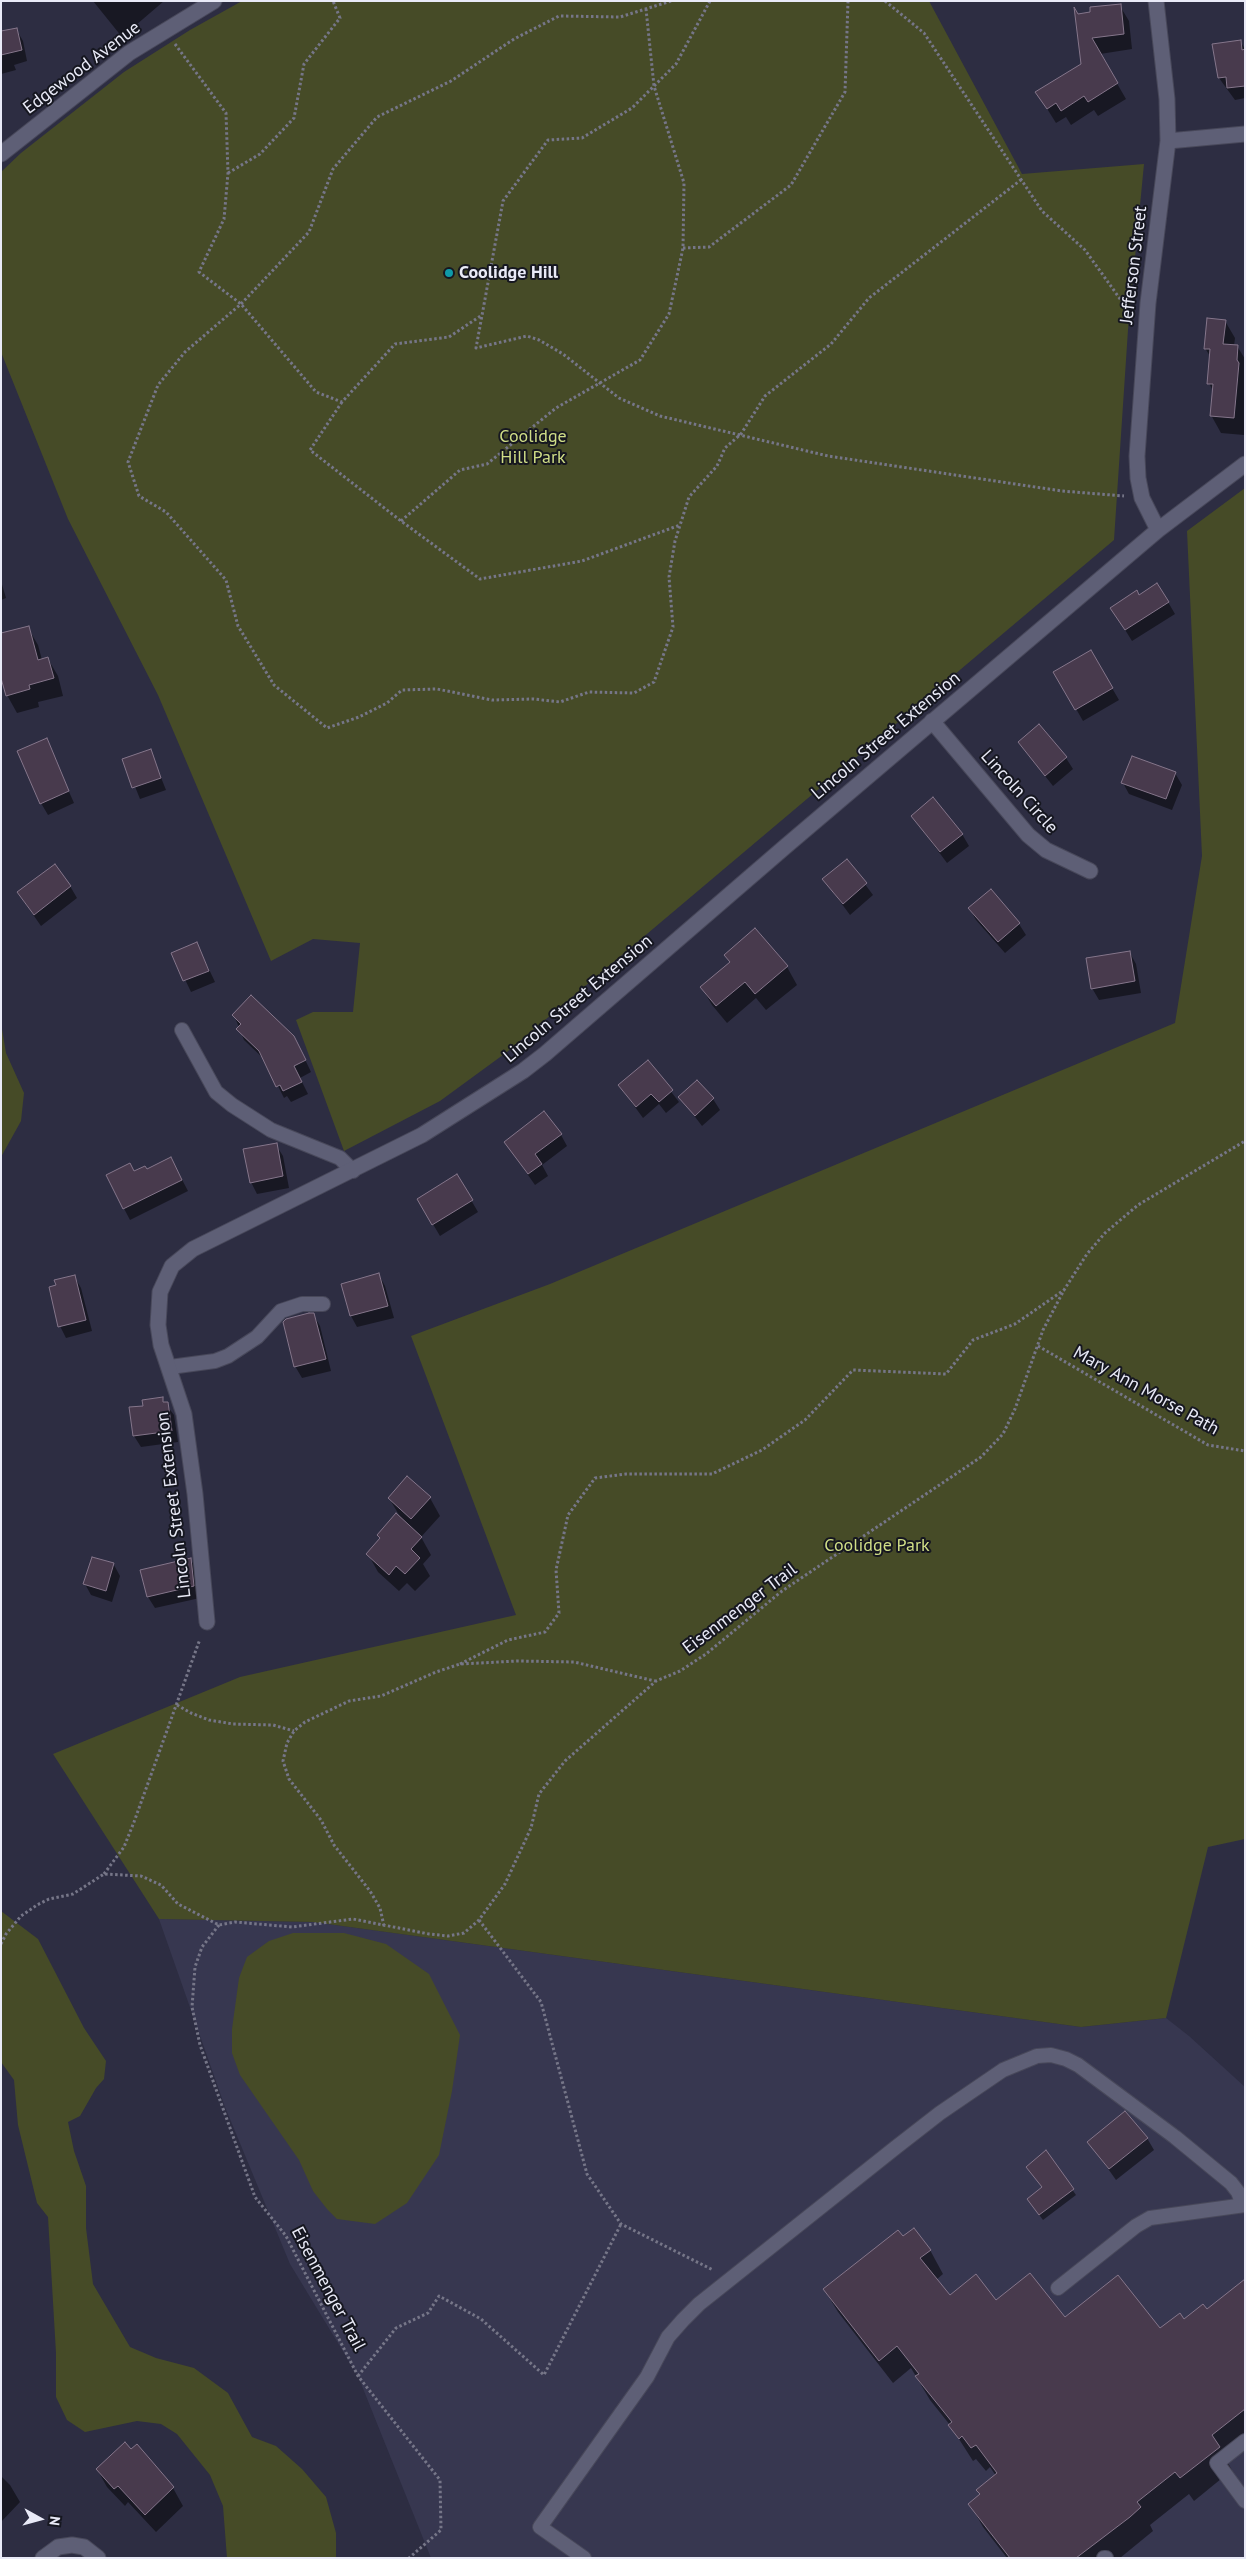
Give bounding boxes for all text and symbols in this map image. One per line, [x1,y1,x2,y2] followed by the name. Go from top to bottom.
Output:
[19,17,145,119] street label: Edgewood Avenue
[1116,205,1152,325] street label: Jefferson Street
[459,262,558,284] place label: Coolidge Hill
[443,267,455,279] marker: Coolidge Hill
[499,426,567,468] park label: Coolidge Hill Park
[807,667,965,805] street label: Lincoln Street Extension
[976,746,1062,838] street label: Lincoln Circle
[499,930,657,1068] street label: Lincoln Street Extension
[1069,1342,1223,1440] street label: Mary Ann Morse Path
[152,1411,196,1599] street label: Lincoln Street Extension
[824,1535,930,1557] park label: Coolidge Park
[679,1559,801,1659] street label: Eisenmenger Trail
[286,2223,370,2355] street label: Eisenmenger Trail
[15,2494,65,2544] north arrow
[45,2515,64,2526] text: N

